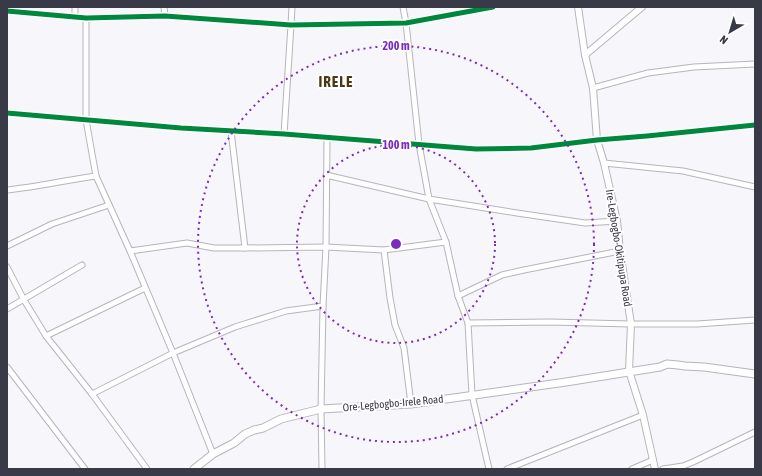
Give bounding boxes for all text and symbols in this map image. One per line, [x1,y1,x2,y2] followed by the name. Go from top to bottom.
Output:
[710,12,750,52] north arrow
[718,33,730,47] text: N
[382,39,410,53] text: 200 m
[319,73,353,90] district label: IRELE
[382,138,410,152] text: 100 m
[604,189,634,307] street label: Ire-Legbogbo-Okitipupa Road
[389,237,403,251] centre of rings
[342,393,444,413] street label: Ore-Legbogbo-Irele Road

